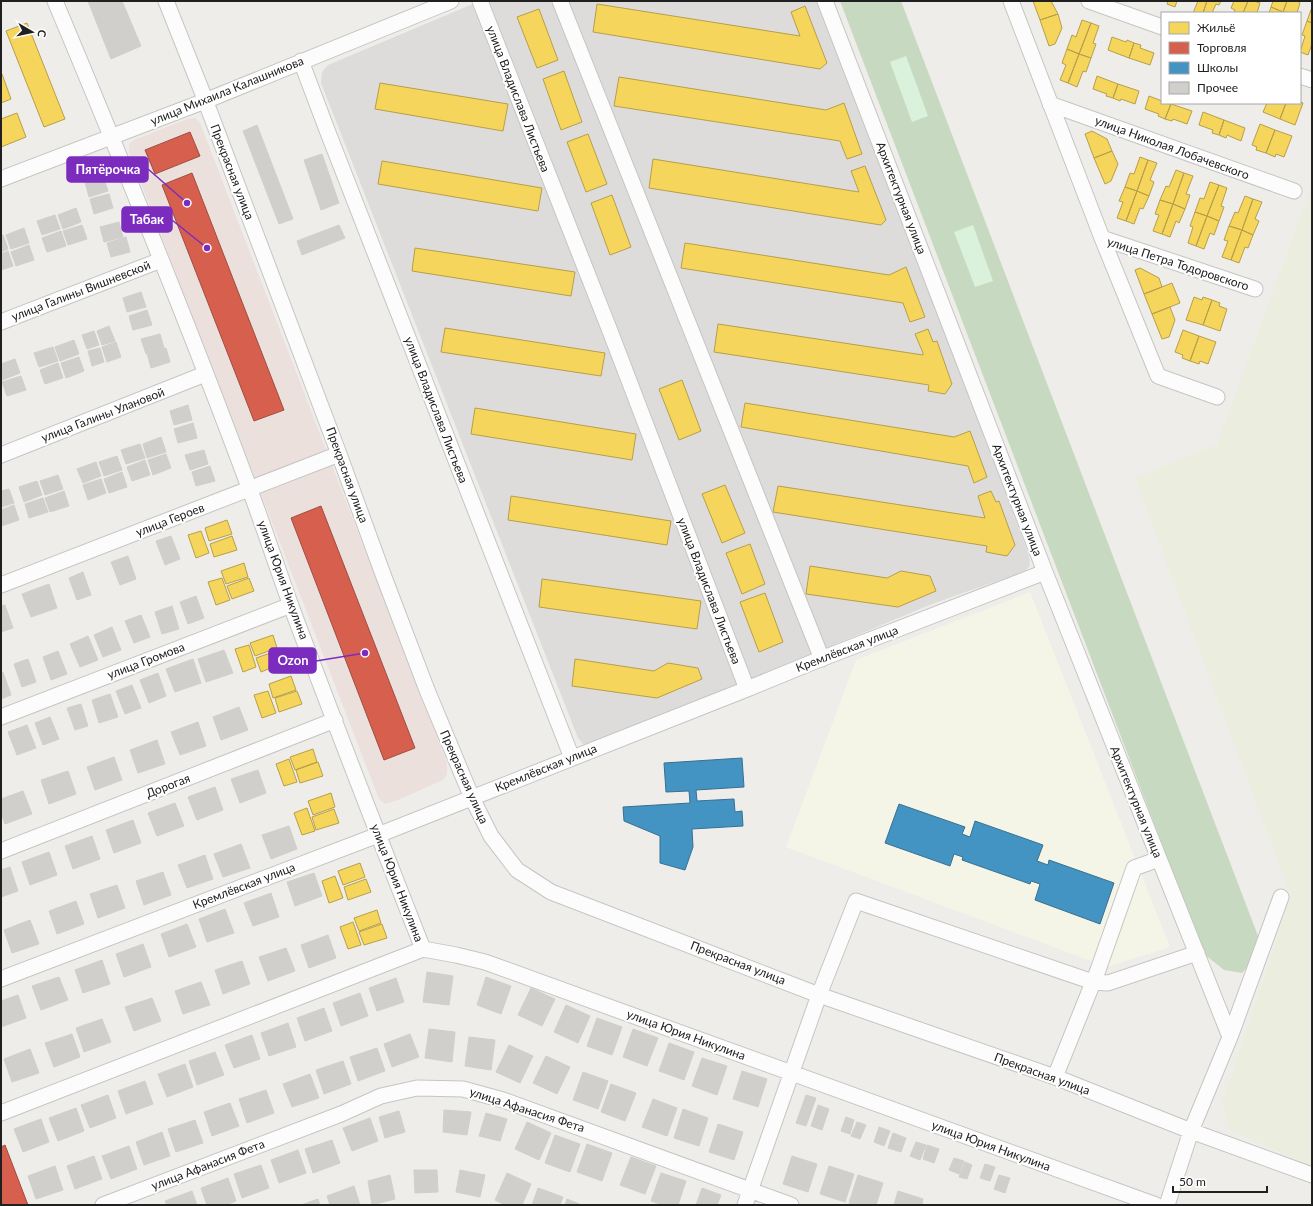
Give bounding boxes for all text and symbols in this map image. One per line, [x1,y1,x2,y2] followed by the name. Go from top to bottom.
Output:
[12,12,52,52] north arrow
[1161,12,1301,104] legend
[1197,20,1235,35] text: Жильё
[484,23,553,174] street label: улица Владислава Листьева
[35,29,49,39] text: С
[1197,40,1247,55] text: Торговля
[148,53,306,128] street label: улица Михаила Калашникова
[1197,60,1238,75] text: Школы
[1197,80,1238,95] text: Прочее
[1093,113,1252,183] street label: улица Николая Лобачевского
[207,122,258,222] street label: Прекрасная улица
[873,139,930,256] street label: Архитектурная улица
[67,157,148,182] callout: Пятёрочка
[76,161,140,177] text: Пятёрочка
[122,207,172,232] callout: Табак
[130,211,164,227] text: Табак
[1105,233,1251,294] street label: улица Петра Тодоровского
[9,257,153,324] street label: улица Галины Вишневской
[402,334,471,485] street label: улица Владислава Листьева
[39,384,167,445] street label: улица Галины Улановой
[323,425,372,525] street label: Прекрасная улица
[989,441,1046,558] street label: Архитектурная улица
[133,500,206,540] street label: улица Героев
[675,515,744,666] street label: улица Владислава Листьева
[255,518,312,641] street label: улица Юрия Никулина
[794,622,900,675] street label: Кремлёвская улица
[105,639,187,682] street label: улица Громова
[269,648,316,673] callout: Ozon
[277,652,309,668] text: Ozon
[437,728,492,826] street label: Прекрасная улица
[493,740,599,795] street label: Кремлёвская улица
[1107,744,1166,860] street label: Архитектурная улица
[144,770,192,801] street label: Дорогая
[368,822,427,944] street label: улица Юрия Никулина
[191,859,297,912] street label: Кремлёвская улица
[688,937,788,988] street label: Прекрасная улица
[625,1006,748,1063] street label: улица Юрия Никулина
[992,1049,1092,1098] street label: Прекрасная улица
[468,1084,587,1135] street label: улица Афанасия Фета
[930,1117,1053,1174] street label: улица Юрия Никулина
[149,1136,267,1193] street label: улица Афанасия Фета
[1173,1168,1267,1194] scale bar
[1179,1174,1206,1189] text: 50 m

